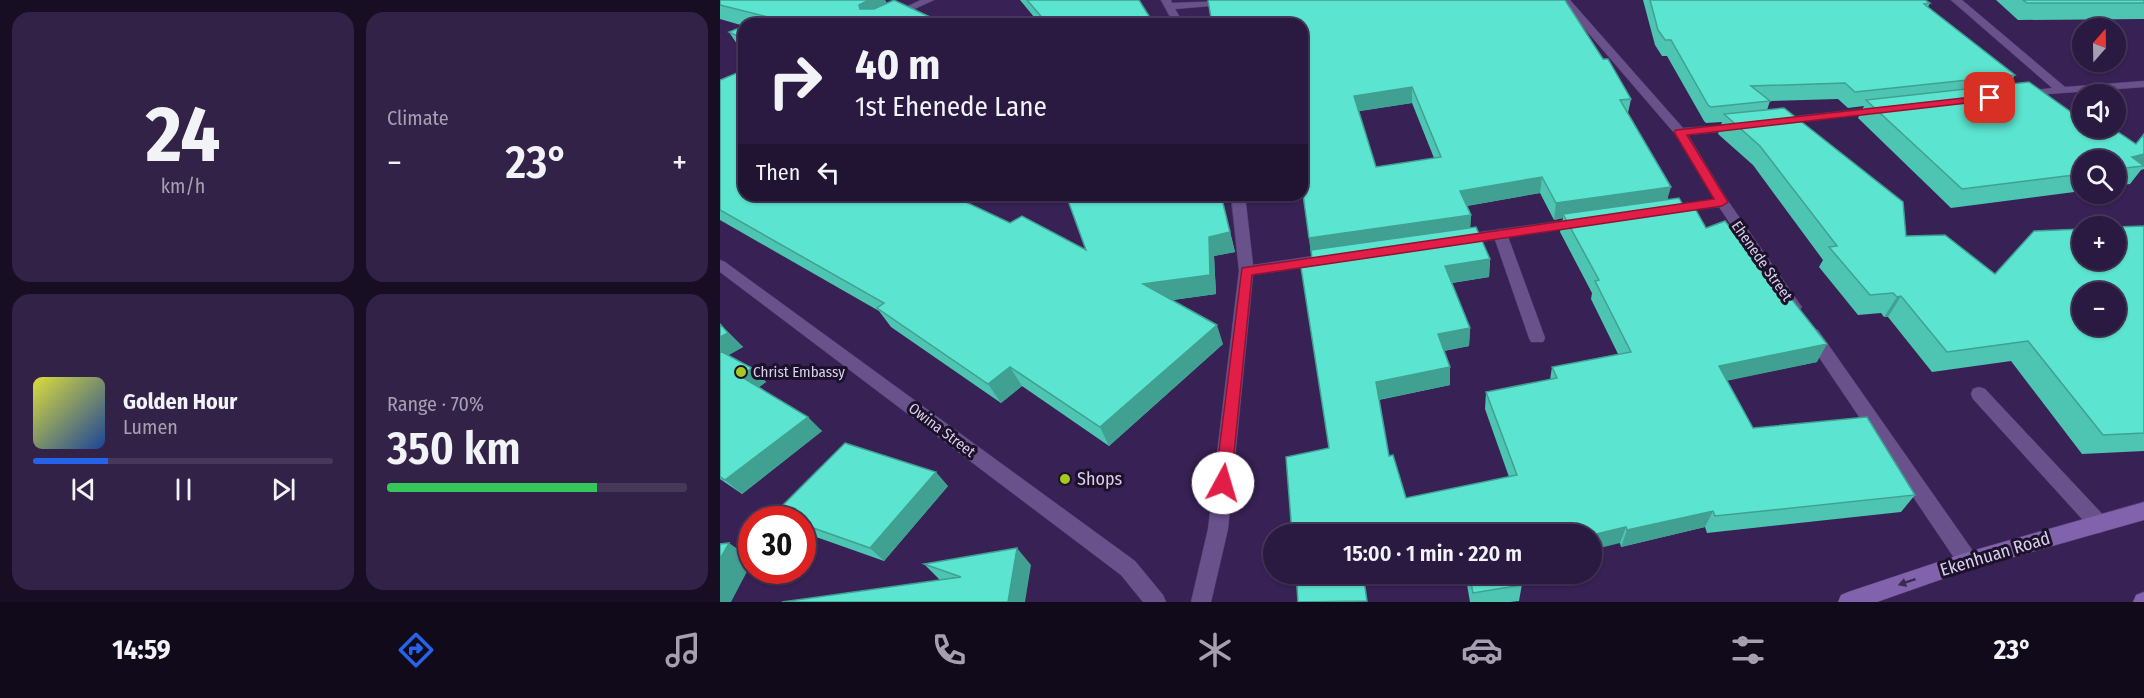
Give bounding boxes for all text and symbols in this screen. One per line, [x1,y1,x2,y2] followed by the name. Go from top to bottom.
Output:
[2072,18,2126,72] north arrow
[2072,18,2126,336] map controls
[855,40,940,90] text: 40 m
[756,42,834,120] icon: right
[1964,72,2015,123] pin
[1973,81,2006,114] icon: arrive
[2072,84,2126,138] button: sound
[146,88,220,182] text: 24
[855,91,1047,123] text: 1st Ehenede Lane
[387,106,449,130] text: Climate
[506,136,568,190] text: 23°
[387,143,402,183] text: −
[672,143,687,183] text: +
[2072,150,2126,204] button: search
[812,156,845,189] icon: left
[756,159,800,186] text: Then
[161,174,205,198] text: km/h
[2072,216,2126,270] button: +
[1728,218,1796,305] street label: Ehenede Street
[2072,282,2126,336] button: −
[753,363,845,381] place label: Christ Embassy
[734,365,748,379] marker: Christ Embassy
[123,388,237,415] text: Golden Hour
[387,392,484,416] text: Range · 70%
[905,399,979,461] street label: Owina Street
[123,415,178,439] text: Lumen
[387,422,521,476] text: 350 km
[1191,451,1255,515] position arrow
[1077,468,1122,490] place label: Shops
[1058,472,1072,486] marker: Shops
[67,473,100,506] icon: previous
[167,473,200,506] icon: pause
[267,473,300,506] icon: next
[738,506,816,584] speed limit sign: 30
[1937,527,2053,581] street label: Ekenhuan Road
[1343,540,1522,567] text: 15:00 · 1 min · 220 m
[1898,577,1916,587] one-way arrow
[395,629,437,671] icon: directions
[662,629,704,671] icon: music
[928,629,970,671] icon: phone
[1194,629,1236,671] icon: climate
[1461,629,1503,671] icon: car
[1727,629,1769,671] icon: filters
[112,634,171,666] text: 14:59
[1994,634,2032,666] text: 23°

